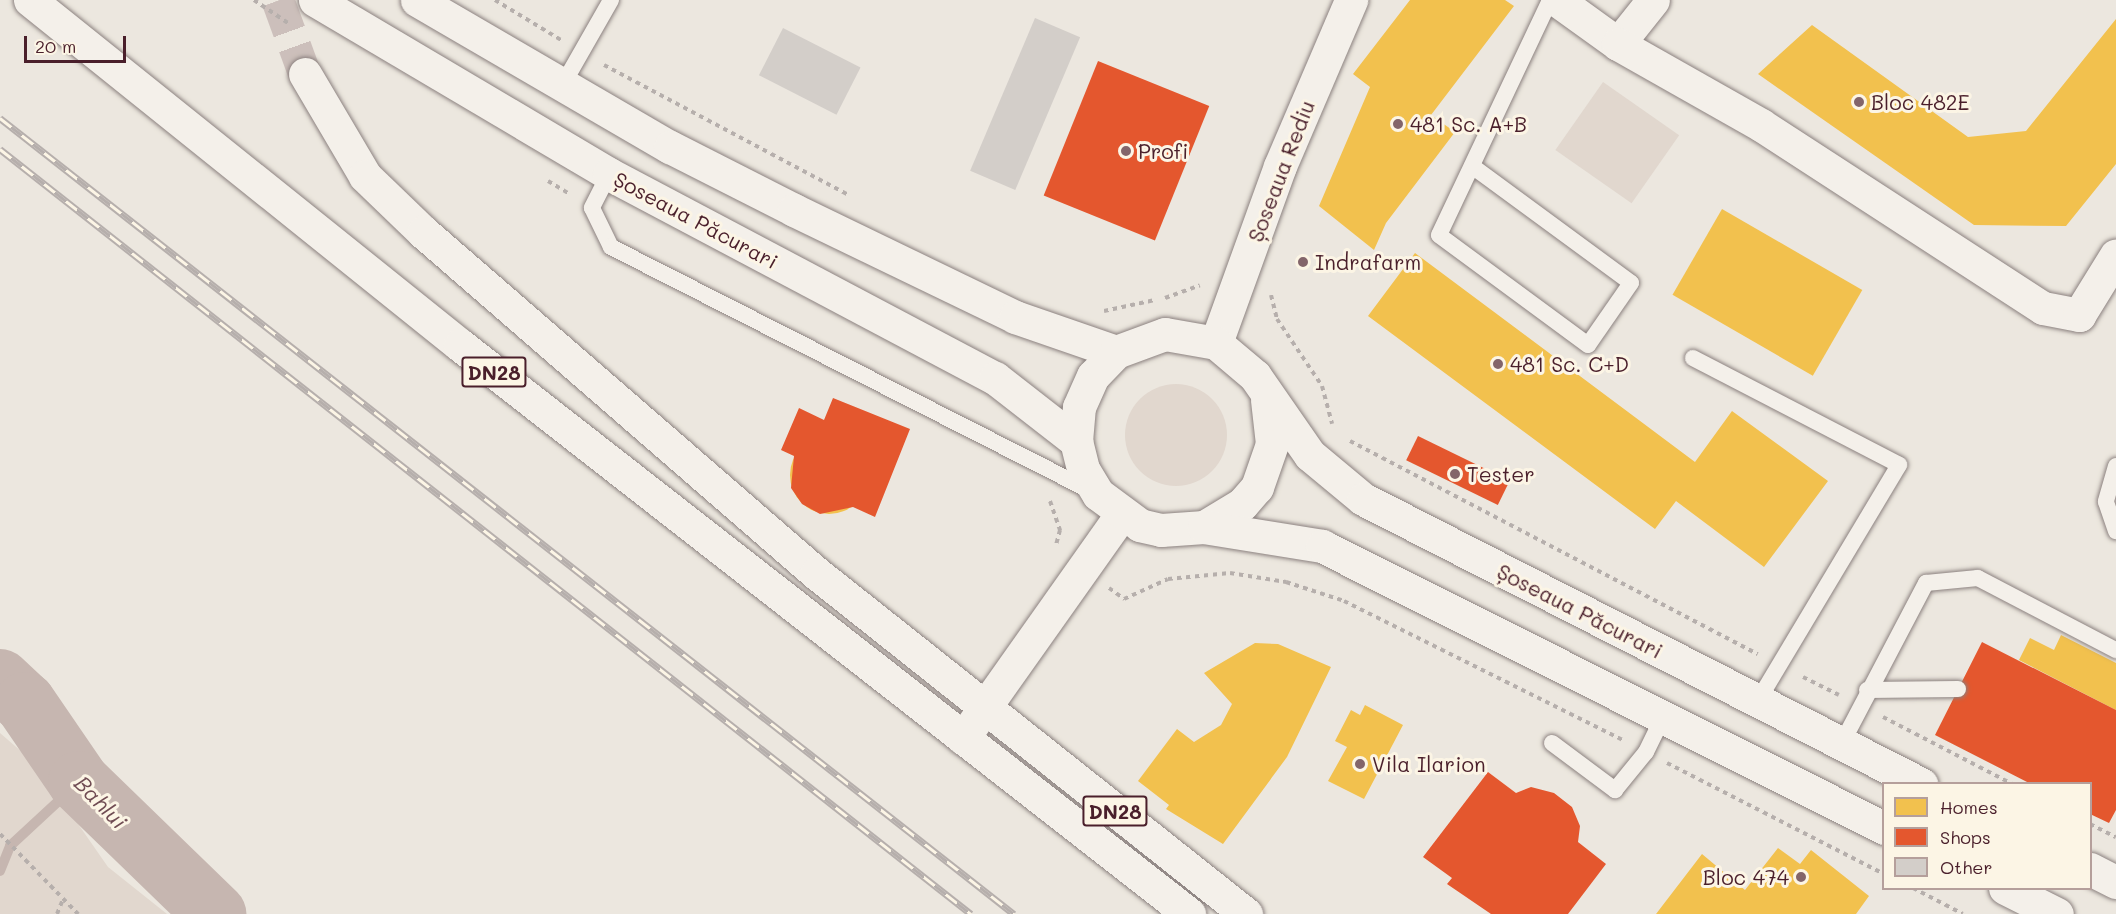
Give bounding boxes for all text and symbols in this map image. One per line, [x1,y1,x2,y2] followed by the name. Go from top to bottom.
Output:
[27,24,129,62] scale bar
[35,34,76,58] text: 20 m
[1871,89,1970,115] place label: Bloc 482E
[1852,95,1866,109] marker: Bloc 482E
[1242,97,1320,245] street label: Șoseaua Rediu
[1410,111,1527,137] place label: 481 Sc. A+B
[1391,117,1405,131] marker: 481 Sc. A+B
[1138,138,1188,164] place label: Profi
[1119,144,1133,158] marker: Profi
[610,166,782,274] street label: Șoseaua Păcurari
[1315,249,1421,275] place label: Indrafarm
[1296,255,1310,269] marker: Indrafarm
[1510,351,1629,377] place label: 481 Sc. C+D
[461,355,527,389] road number: DN28
[1491,357,1505,371] marker: 481 Sc. C+D
[1467,461,1535,487] place label: Tester
[1448,467,1462,481] marker: Tester
[1493,558,1667,664] street label: Șoseaua Păcurari
[1372,751,1486,777] place label: Vila Ilarion
[1353,757,1367,771] marker: Vila Ilarion
[69,770,133,834] water label: Bahlui
[1882,782,2092,890] legend
[1082,794,1148,828] road number: DN28
[1940,795,1998,819] text: Homes
[1940,825,1991,849] text: Shops
[1940,855,1993,879] text: Other
[1703,864,1789,890] place label: Bloc 474
[1794,870,1808,884] marker: Bloc 474

